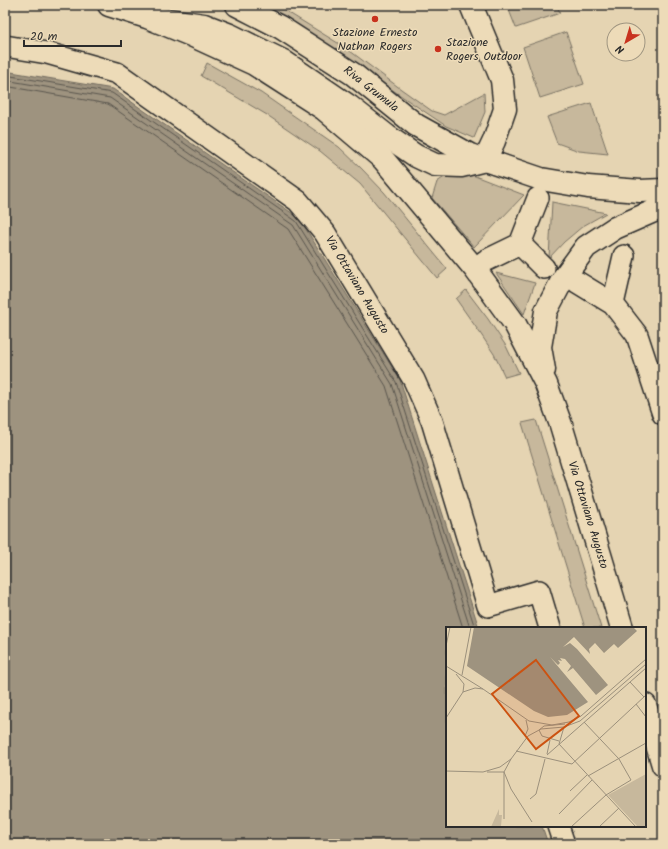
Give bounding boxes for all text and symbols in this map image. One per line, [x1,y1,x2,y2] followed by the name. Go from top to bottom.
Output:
[370,14,380,24] marker: Stazione Ernesto Nathan Rogers
[24,22,121,48] scale bar
[606,22,646,62] north arrow
[333,23,417,56] place label: Stazione Ernesto Nathan Rogers
[30,27,58,46] text: 20 m
[446,33,523,66] place label: Stazione Rogers Outdoor
[612,40,629,58] text: N
[433,44,443,54] marker: Stazione Rogers Outdoor
[339,61,403,117] street label: Riva Grumula
[320,232,394,338] street label: Via Ottaviano Augusto
[563,459,613,571] street label: Via Ottaviano Augusto
[446,627,646,827] inset map

